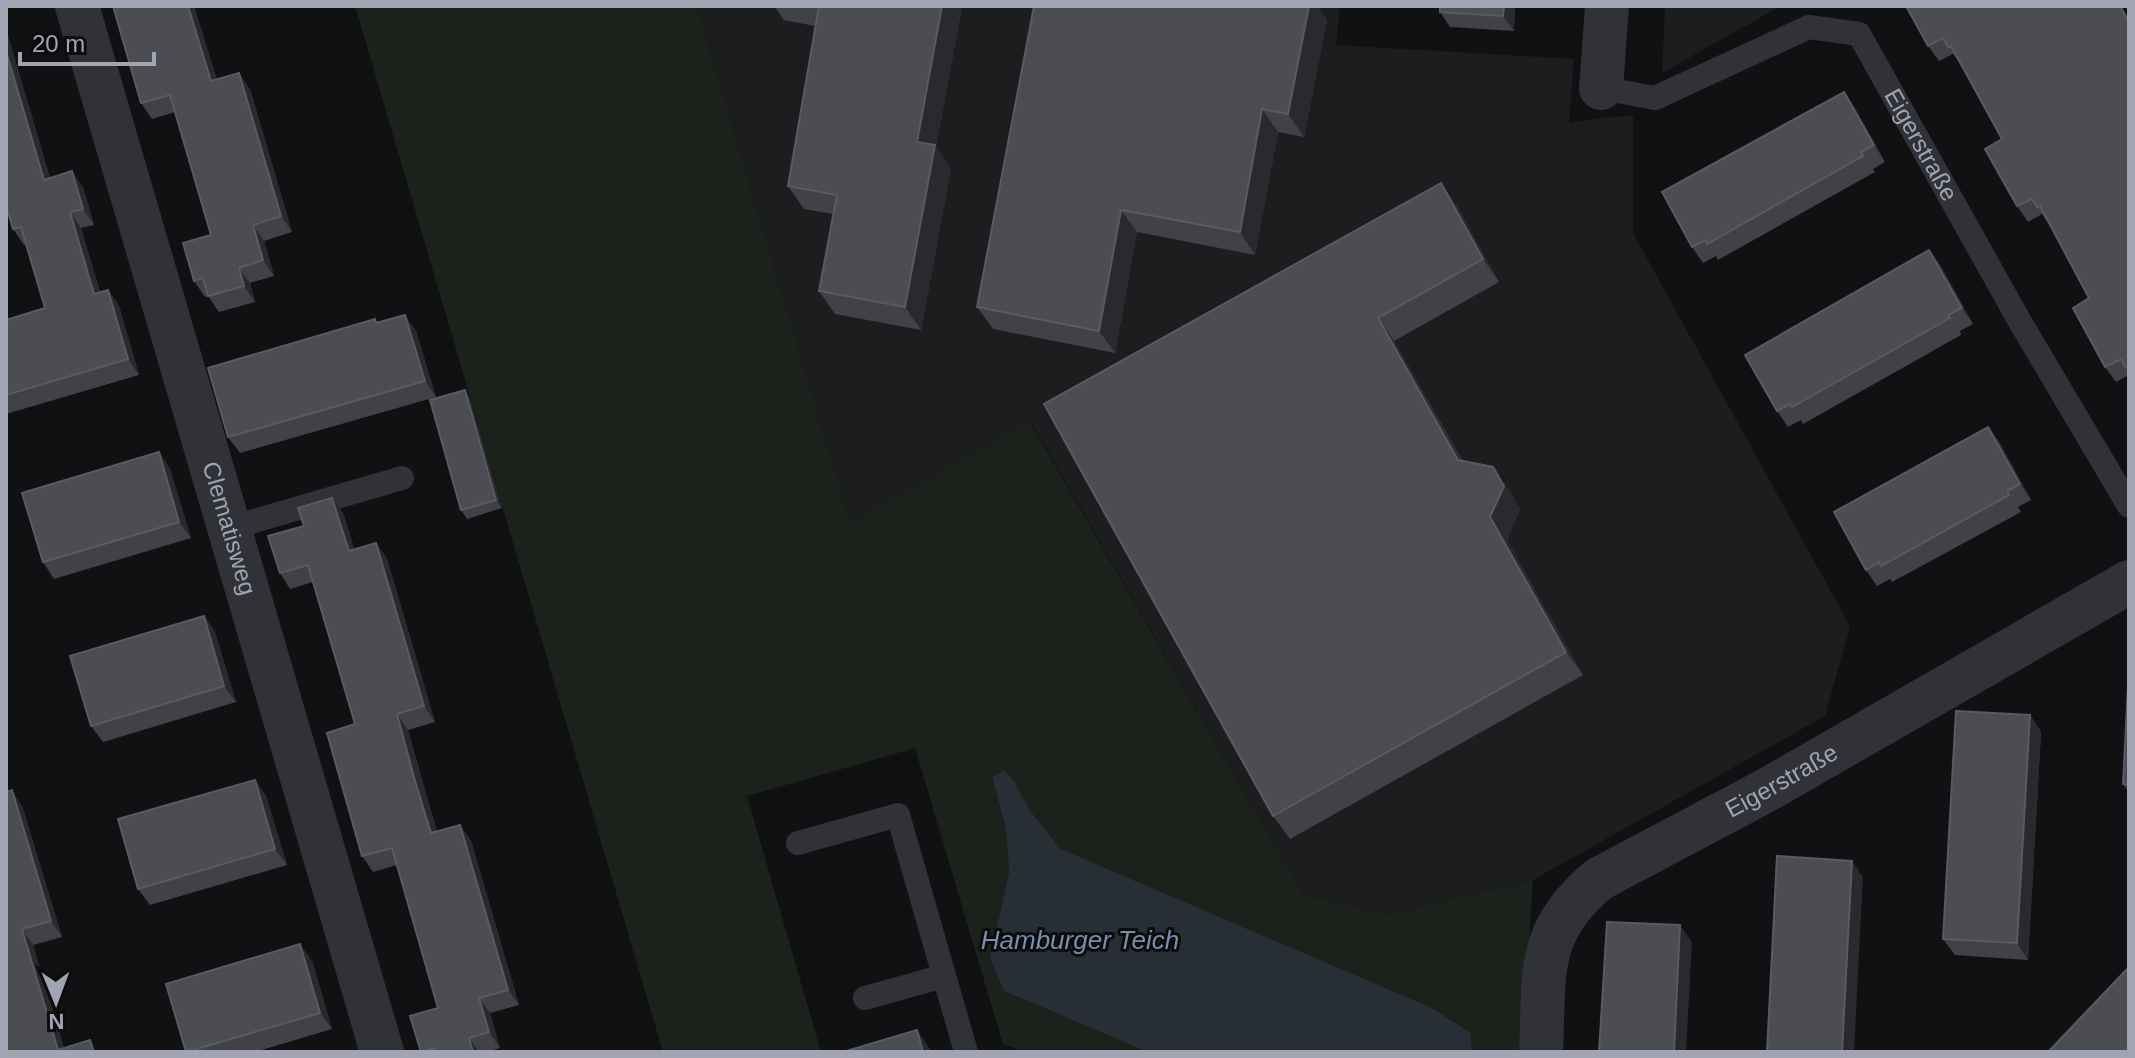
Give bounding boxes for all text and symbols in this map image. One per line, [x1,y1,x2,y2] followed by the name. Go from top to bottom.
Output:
[20,16,154,66] scale bar
[32,30,85,57] text: 20 m
[1879,84,1964,205] street label: Eigerstraße
[198,458,262,598] street label: Clematisweg
[1721,738,1842,823] street label: Eigerstraße
[981,925,1179,955] water label: Hamburger Teich
[16,962,96,1042] north arrow
[48,1009,65,1034] text: N

